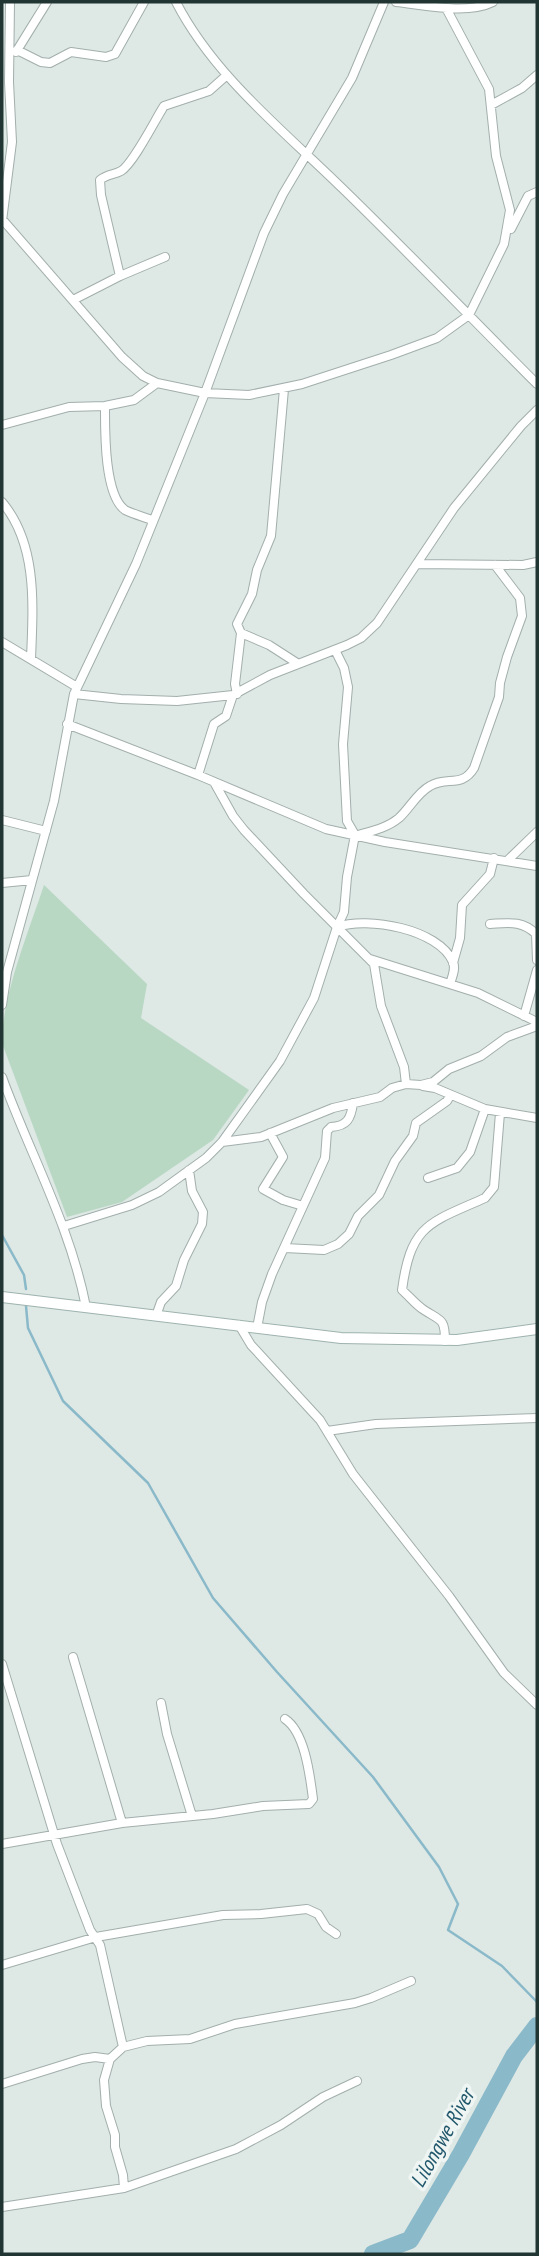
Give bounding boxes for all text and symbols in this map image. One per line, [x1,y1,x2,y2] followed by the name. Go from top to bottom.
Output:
[404,2081,482,2192] water label: Lilongwe River

